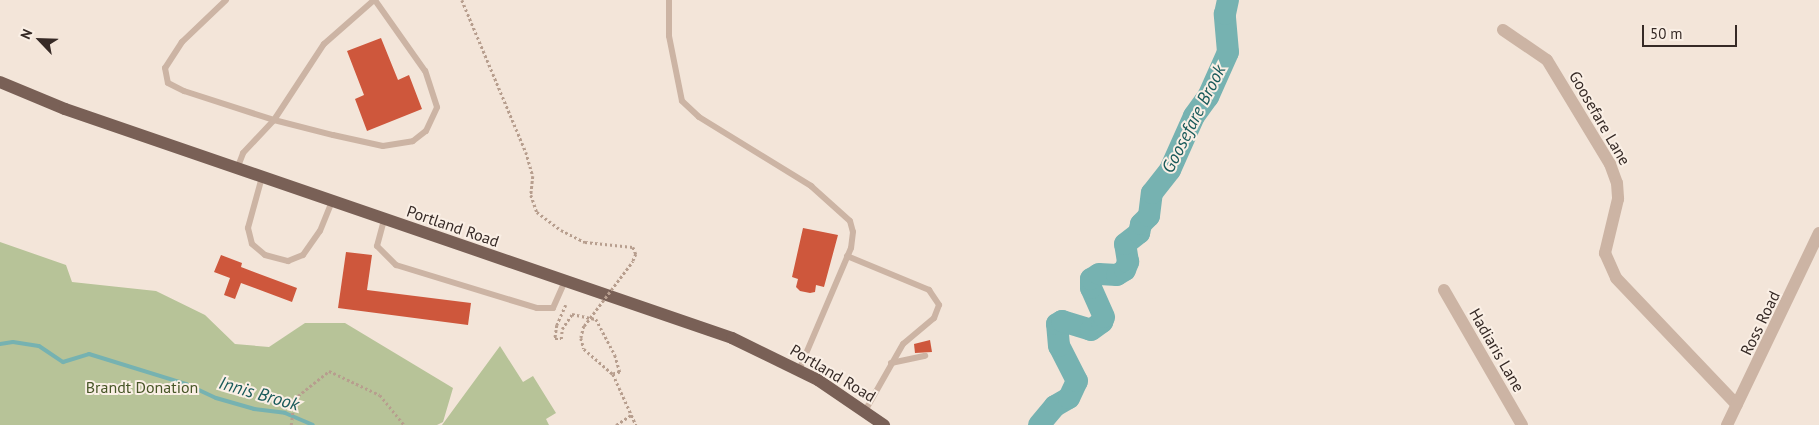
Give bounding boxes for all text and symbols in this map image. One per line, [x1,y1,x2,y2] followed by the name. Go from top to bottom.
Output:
[15,15,65,65] north arrow
[1644,15,1739,47] scale bar
[1650,24,1683,43] text: 50 m
[16,26,36,42] text: N
[1157,61,1231,177] water label: Goosefare Brook
[1565,68,1635,168] street label: Goosefare Lane
[404,201,502,251] street label: Portland Road
[1736,288,1784,358] street label: Ross Road
[1465,305,1529,395] street label: Hadiaris Lane
[787,340,879,406] street label: Portland Road
[216,372,302,416] water label: Innis Brook
[86,377,198,397] park label: Brandt Donation

